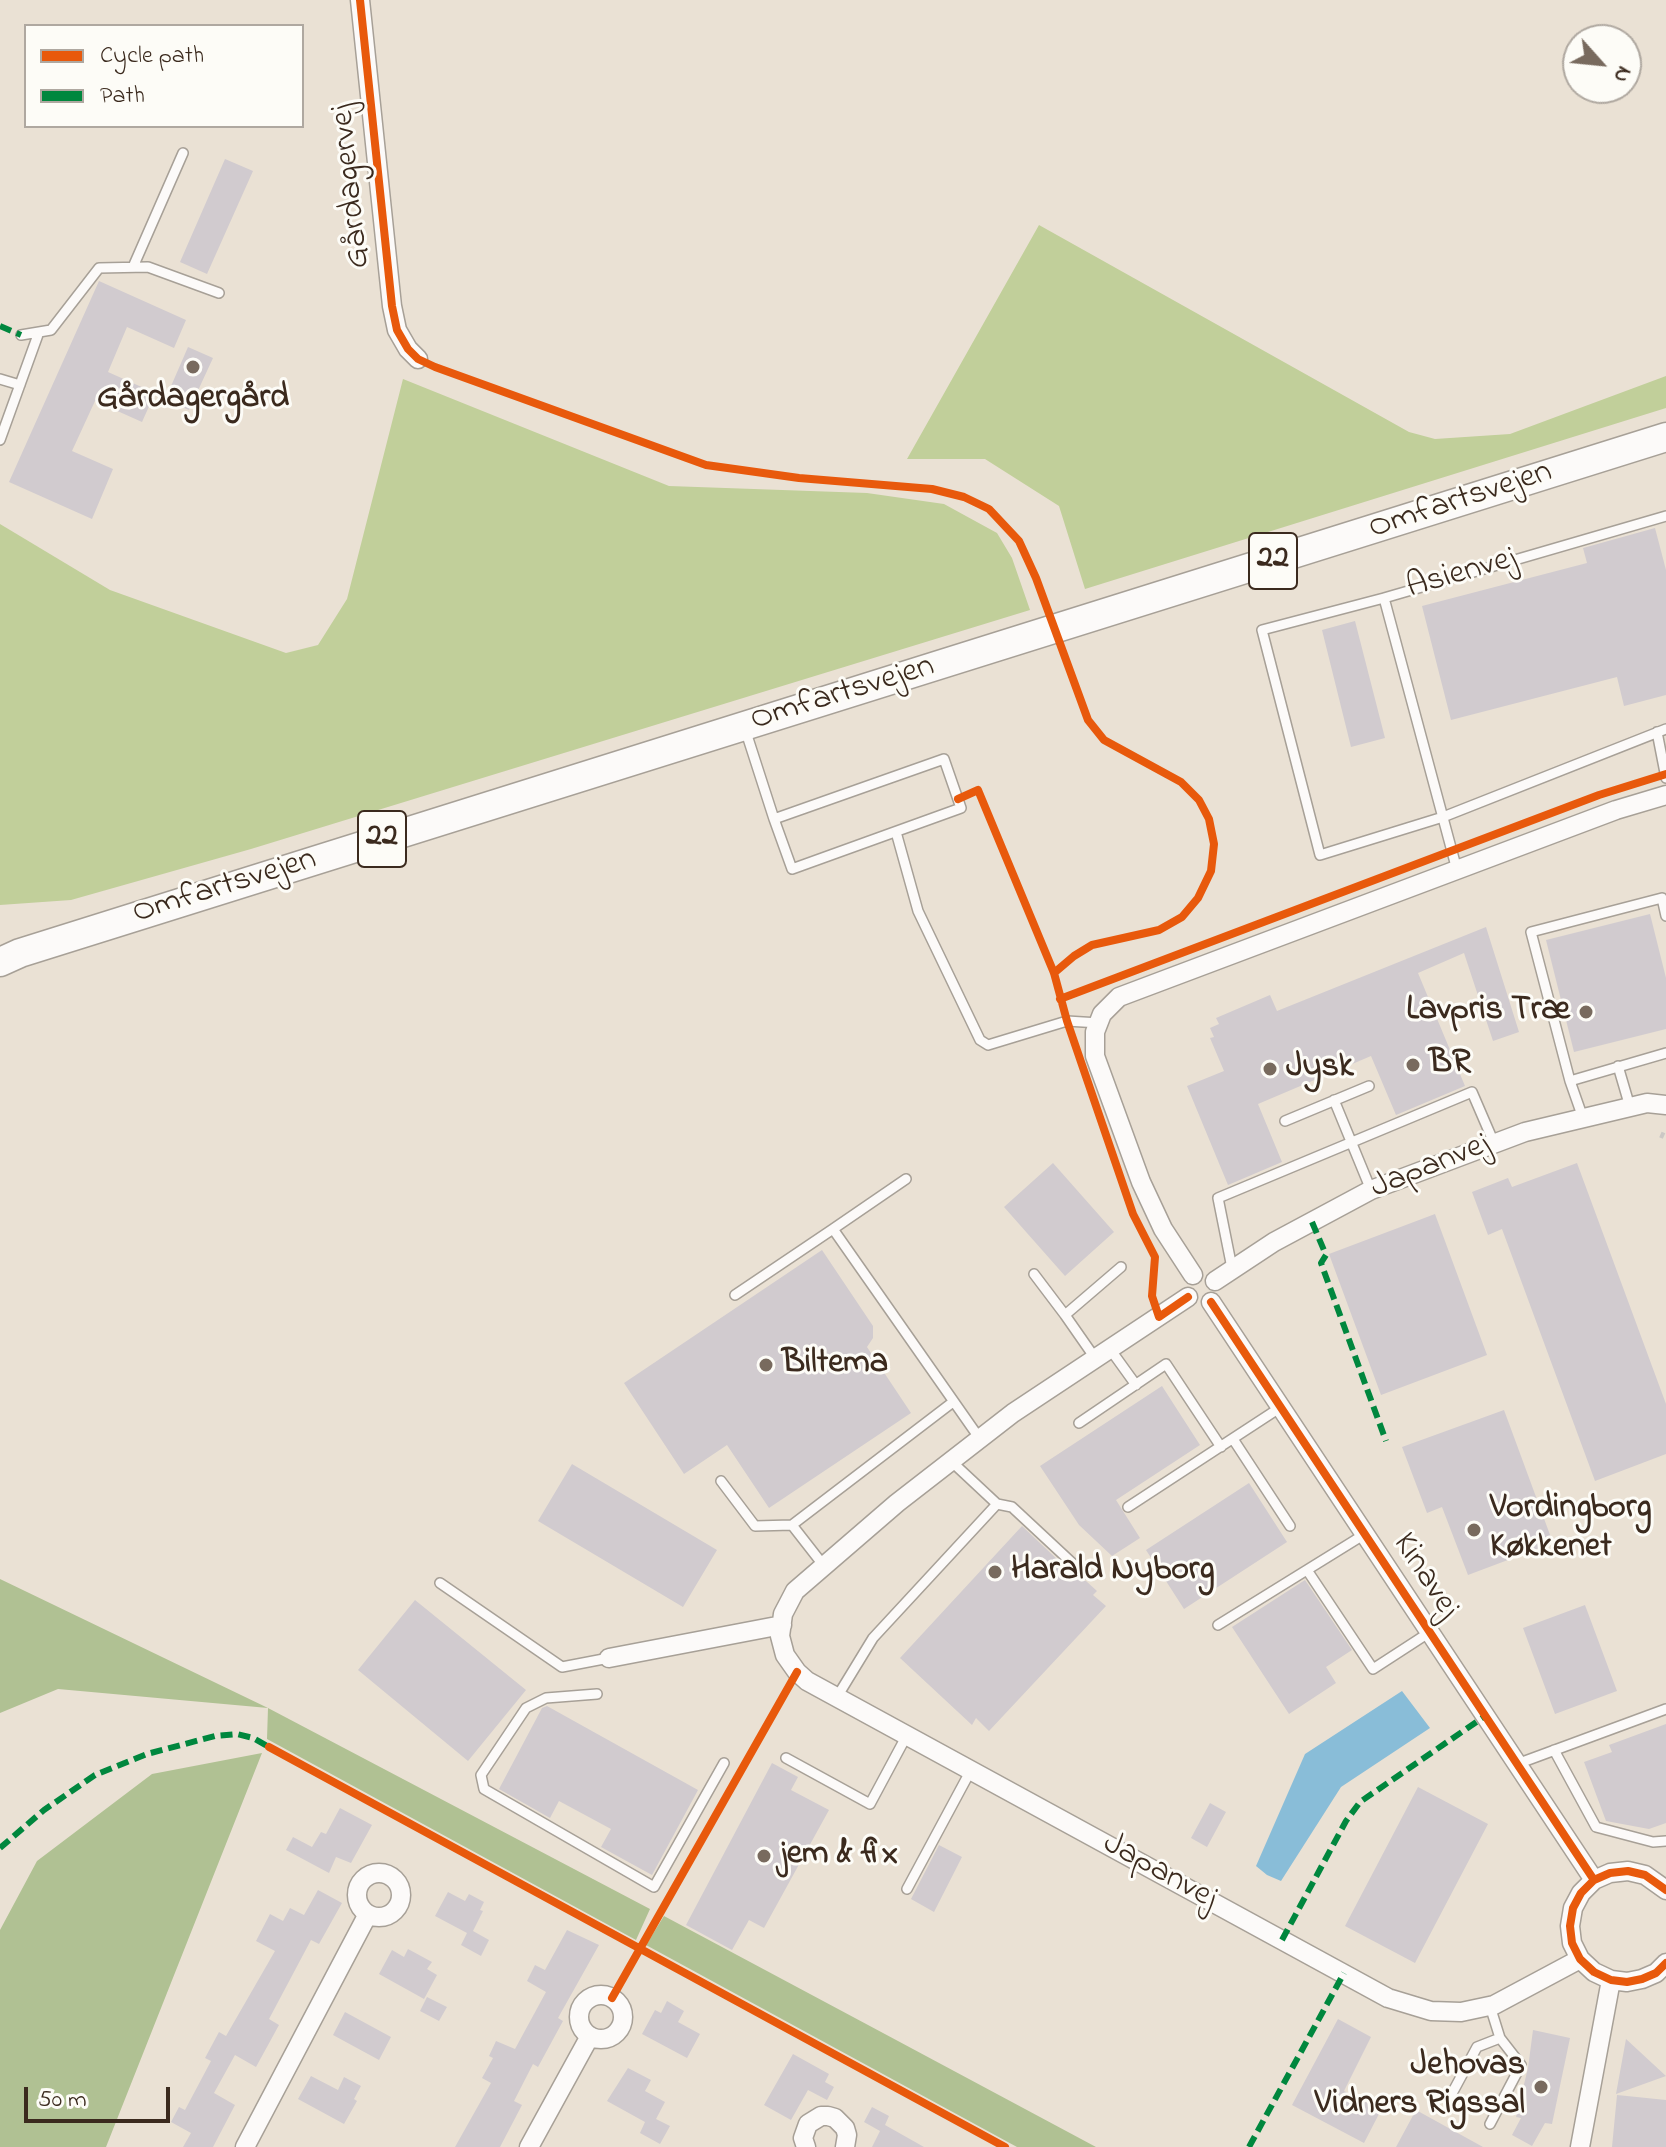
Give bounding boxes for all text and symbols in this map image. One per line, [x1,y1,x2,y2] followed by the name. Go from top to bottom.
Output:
[24,24,304,128] legend
[1562,24,1642,104] north arrow
[100,39,204,74] text: Cycle path
[1604,60,1639,88] text: N
[100,79,145,114] text: Path
[324,102,382,270] street label: Gårdagervej
[184,358,202,376] marker: Gårdagergård
[97,380,289,420] place label: Gårdagergård
[1364,453,1558,551] street label: Omfartsvejen
[1249,533,1297,589] road number: 22
[1402,540,1522,610] street label: Asienvej
[746,648,940,742] street label: Omfartsvejen
[358,811,406,867] road number: 22
[128,841,322,935] street label: Omfartsvejen
[1406,992,1570,1032] place label: Lavpris Træ
[1577,1003,1595,1021] marker: Lavpris Træ
[1429,1045,1471,1085] place label: BR
[1286,1049,1354,1089] place label: Jysk
[1404,1056,1422,1074] marker: BR
[1261,1060,1279,1078] marker: Jysk
[1366,1126,1496,1210] street label: Japanvej
[782,1345,888,1385] place label: Biltema
[757,1356,775,1374] marker: Biltema
[1490,1490,1652,1570] place label: Vordingborg Køkkenet
[1465,1521,1483,1539] marker: Vordingborg Køkkenet
[1381,1527,1467,1627] street label: Kinavej
[1011,1552,1215,1592] place label: Harald Nyborg
[986,1563,1004,1581] marker: Harald Nyborg
[1095,1825,1223,1921] street label: Japanvej
[780,1836,898,1876] place label: jem & fix
[755,1847,773,1865] marker: jem & fix
[1315,2047,1525,2126] place label: Jehovas Vidners Rigssal
[28,2071,174,2121] scale bar
[1532,2078,1550,2096] marker: Jehovas Vidners Rigssal
[38,2083,87,2118] text: 50 m

